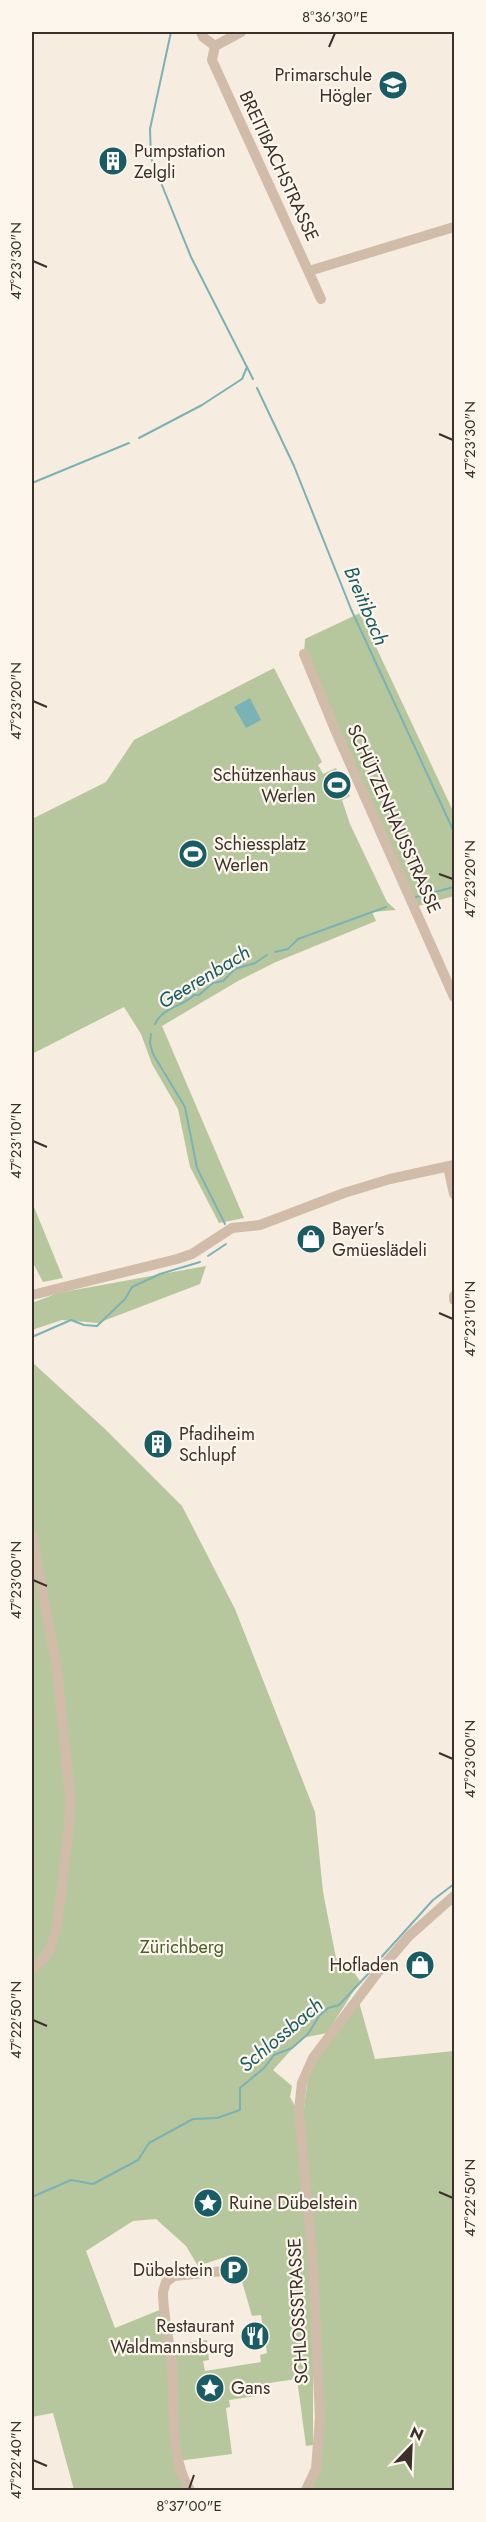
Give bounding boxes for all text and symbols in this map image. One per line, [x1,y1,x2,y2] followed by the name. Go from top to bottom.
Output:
[302,6,368,28] text: 8°36'30"E
[275,62,373,109] place label: Primarschule Högler
[377,69,409,101] school or university icon: Primarschule Högler
[233,86,325,246] street label: BREITIBACHSTRASSE
[134,138,226,185] place label: Pumpstation Zelgli
[97,145,129,177] building icon: Pumpstation Zelgli
[5,222,27,300] text: 47°23'30"N
[459,401,481,479] text: 47°23'30"N
[336,562,396,650] water label: Breitibach
[5,662,27,740] text: 47°23'20"N
[341,720,447,918] street label: SCHÜTZENHAUSSTRASSE
[213,762,316,809] place label: Schützenhaus Werlen
[321,769,353,801] sports icon: Schützenhaus Werlen
[214,831,307,878] place label: Schiessplatz Werlen
[177,838,209,870] sports icon: Schiessplatz Werlen
[459,840,481,918] text: 47°23'20"N
[152,938,256,1016] water label: Geerenbach
[5,1103,27,1179] text: 47°23'10"N
[332,1216,427,1263] place label: Bayer's Gmüeslädeli
[295,1223,327,1255] shop icon: Bayer's Gmüeslädeli
[459,1281,481,1357] text: 47°23'10"N
[179,1421,255,1468] place label: Pfadiheim Schlupf
[142,1428,174,1460] building icon: Pfadiheim Schlupf
[5,1541,27,1619] text: 47°23'00"N
[459,1720,481,1798] text: 47°23'00"N
[140,1934,224,1960] park label: Zürichberg
[404,1949,436,1981] shop icon: Hofladen
[329,1952,399,1978] place label: Hofladen
[5,1981,27,2059] text: 47°22'50"N
[232,1991,330,2079] water label: Schlossbach
[459,2159,481,2237] text: 47°22'50"N
[192,2187,224,2219] place icon: Ruine Dübelstein
[229,2190,358,2216] place label: Ruine Dübelstein
[281,2237,315,2385] street label: SCHLOSSSTRASSE
[218,2254,250,2286] parking icon: Dübelstein
[133,2257,213,2283] place label: Dübelstein
[110,2313,235,2360] place label: Restaurant Waldmannsburg
[239,2320,271,2352] restaurant icon: Restaurant Waldmannsburg
[194,2372,226,2404] place icon: Gans
[231,2375,270,2401] place label: Gans
[381,2417,441,2477] north arrow
[5,2421,27,2499] text: 47°22'40"N
[406,2421,427,2447] text: N
[156,2495,222,2517] text: 8°37'00"E

